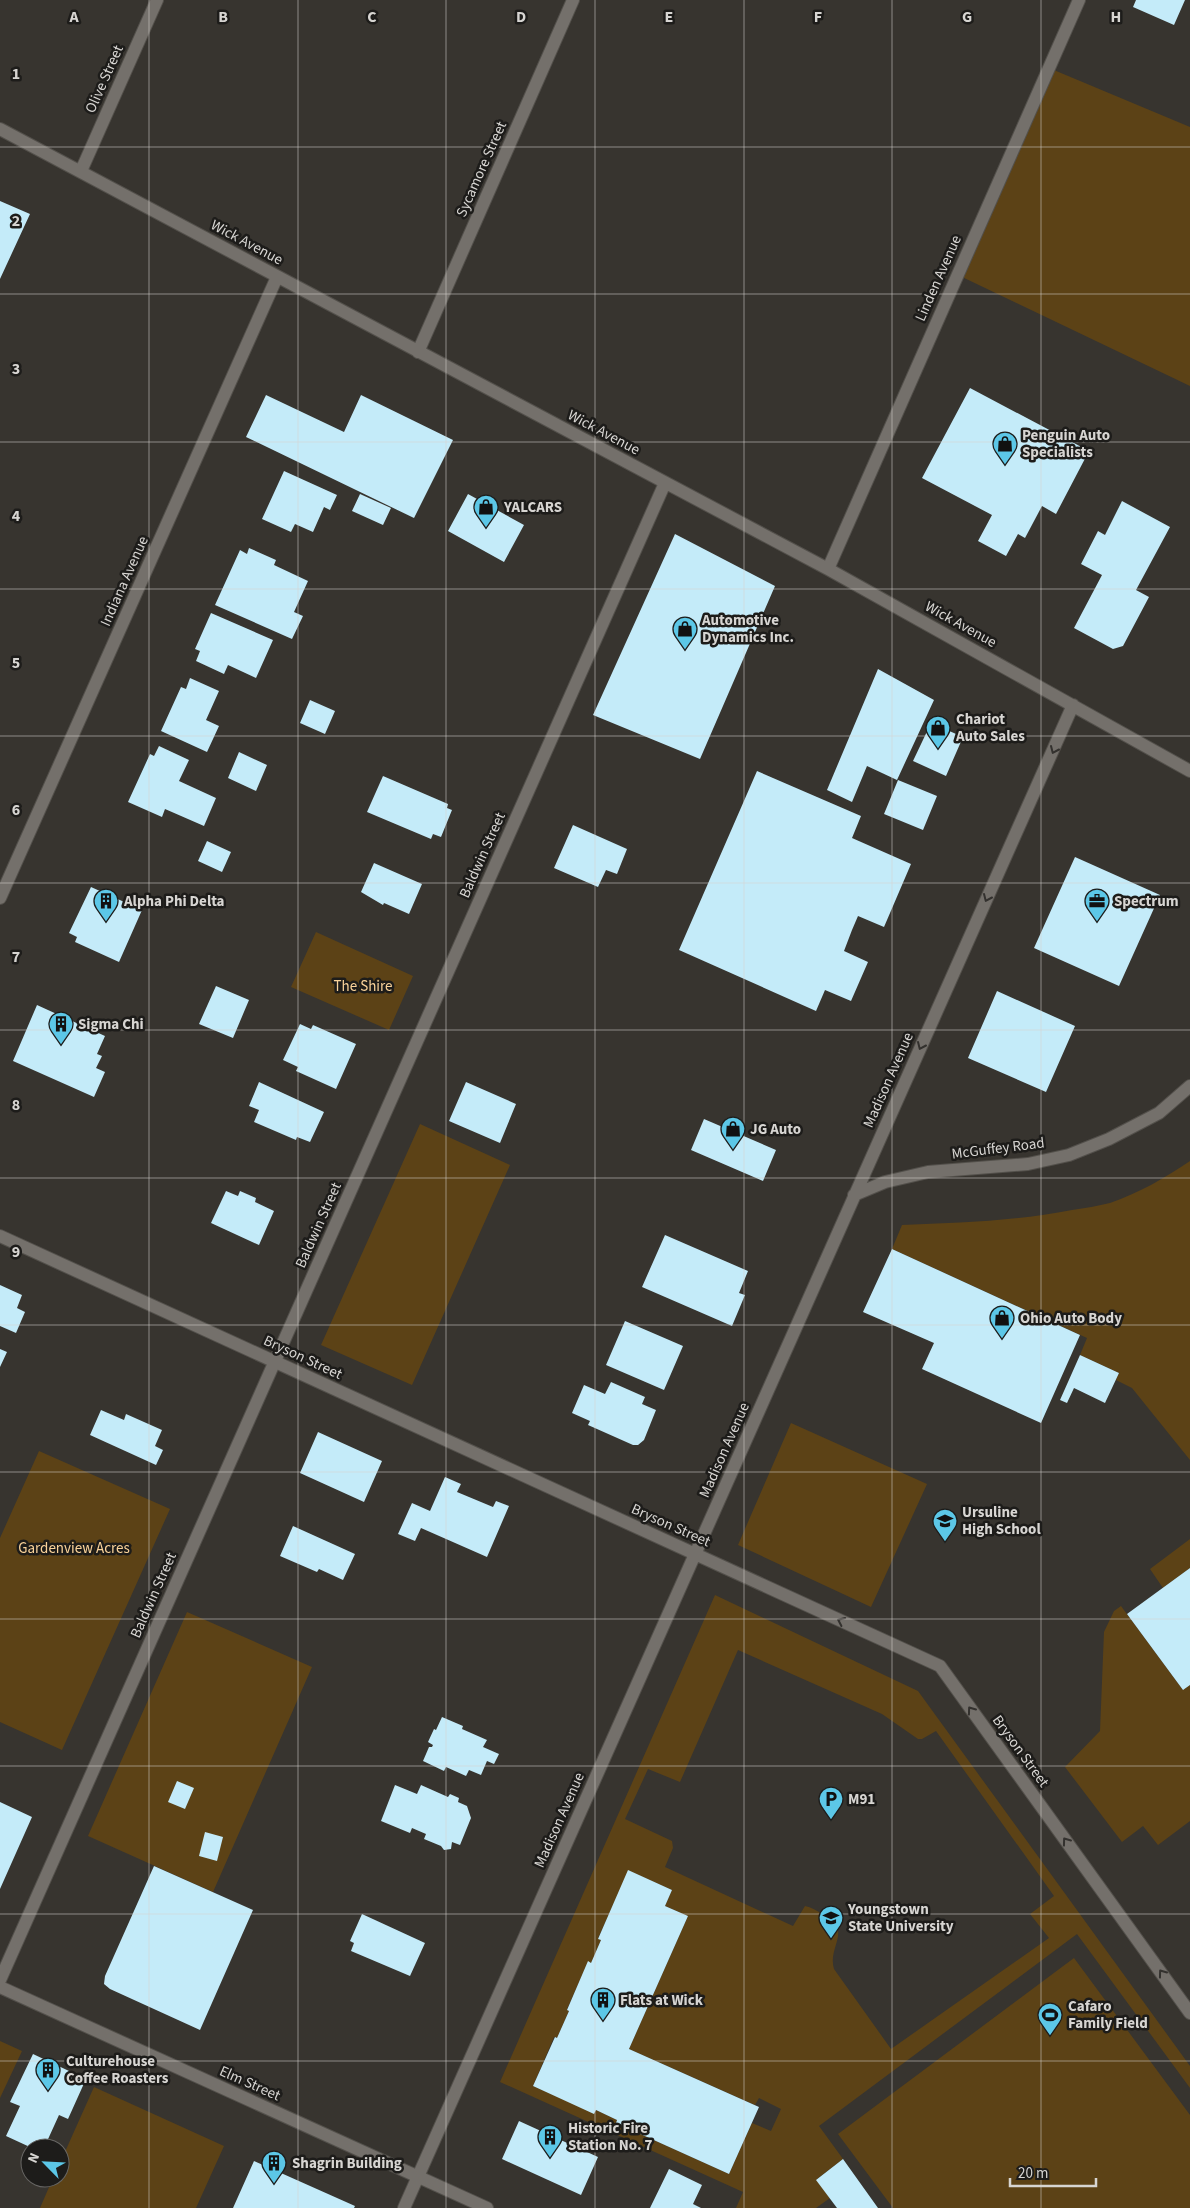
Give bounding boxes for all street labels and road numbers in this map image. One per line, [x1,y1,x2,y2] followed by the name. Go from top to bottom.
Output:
[80,42,129,117] street label: Olive Street
[451,118,512,220] street label: Sycamore Street
[207,215,287,270] street label: Wick Avenue
[910,232,967,325] street label: Linden Avenue
[564,405,644,460] street label: Wick Avenue
[95,533,154,630] street label: Indiana Avenue
[921,596,1000,653] street label: Wick Avenue
[454,809,511,901] street label: Baldwin Street
[858,1029,919,1131] street label: Madison Avenue
[950,1132,1046,1165] street label: McGuffey Road
[290,1179,347,1271] street label: Baldwin Street
[260,1330,346,1385] street label: Bryson Street
[694,1399,755,1501] street label: Madison Avenue
[628,1499,714,1552] street label: Bryson Street
[125,1549,182,1641] street label: Baldwin Street
[987,1711,1054,1792] street label: Bryson Street
[529,1769,590,1871] street label: Madison Avenue
[216,2061,284,2106] street label: Elm Street

